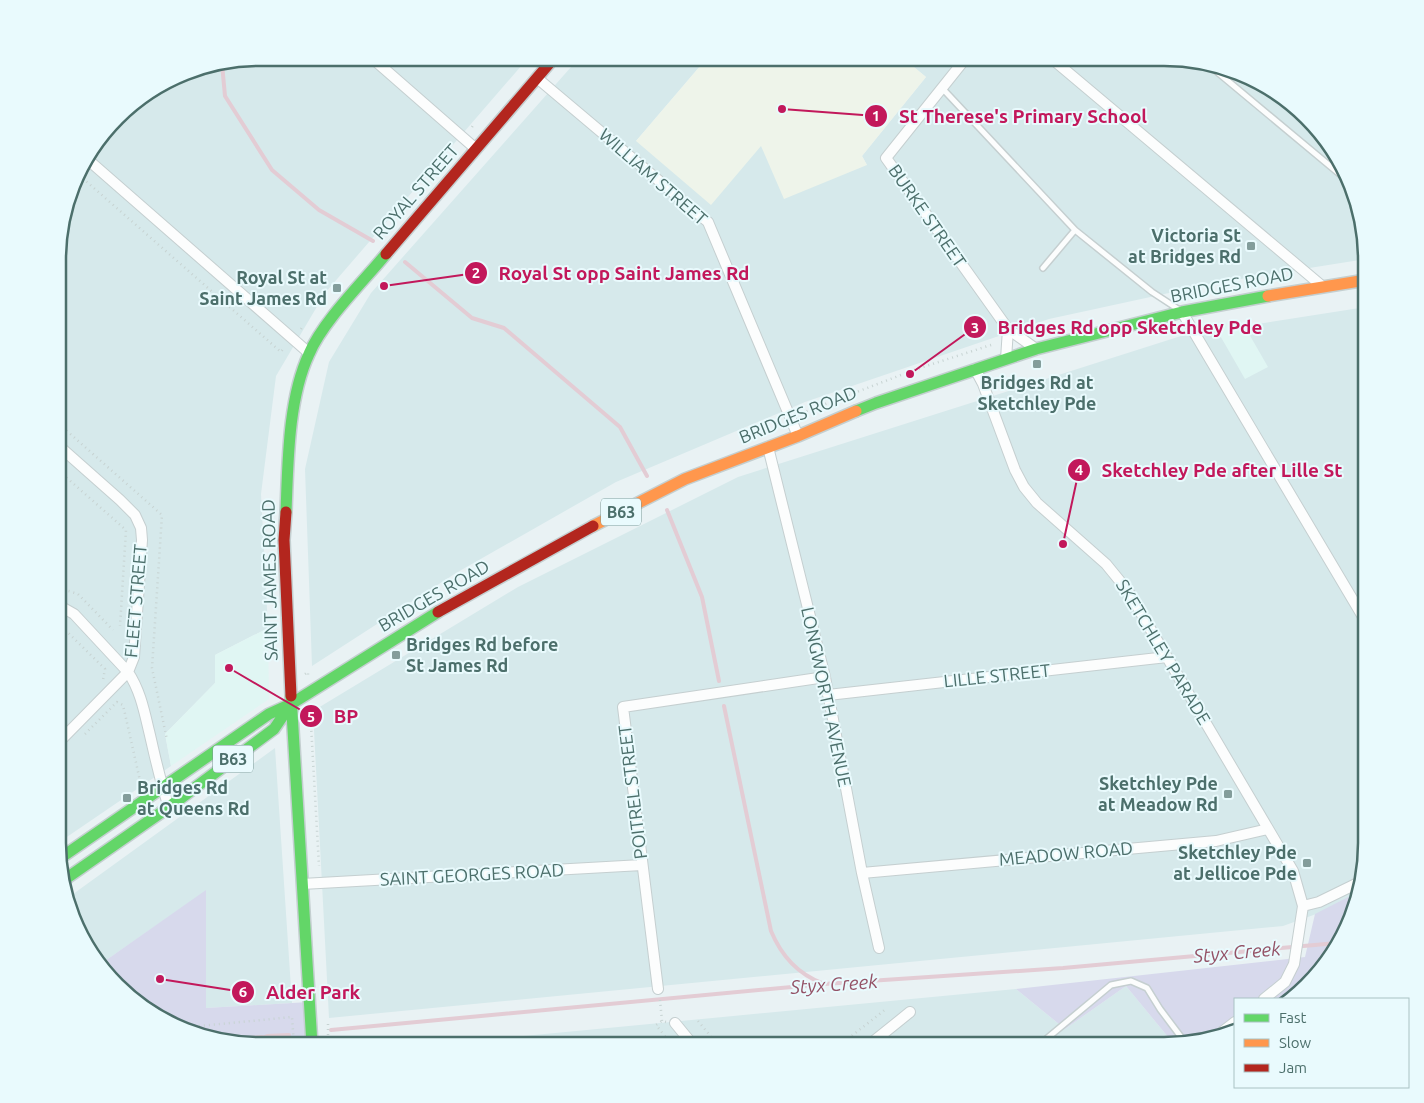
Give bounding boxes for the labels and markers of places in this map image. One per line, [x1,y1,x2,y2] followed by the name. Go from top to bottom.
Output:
[864,99,1157,133] callout: St Therese's Primary School
[1128,225,1241,266] place label: Victoria St at Bridges Rd
[1245,240,1257,252] marker: Victoria St at Bridges Rd
[464,256,759,290] callout: Royal St opp Saint James Rd
[199,267,327,308] place label: Royal St at Saint James Rd
[331,282,343,294] marker: Royal St at Saint James Rd
[962,310,1272,344] callout: Bridges Rd opp Sketchley Pde
[1031,358,1043,370] marker: Bridges Rd at Sketchley Pde
[978,372,1096,413] place label: Bridges Rd at Sketchley Pde
[1067,453,1353,487] callout: Sketchley Pde after Lille St
[406,634,558,675] place label: Bridges Rd before St James Rd
[390,649,402,661] marker: Bridges Rd before St James Rd
[299,699,369,733] callout: BP
[1098,773,1218,814] place label: Sketchley Pde at Meadow Rd
[137,777,250,818] place label: Bridges Rd at Queens Rd
[1222,788,1234,800] marker: Sketchley Pde at Meadow Rd
[121,792,133,804] marker: Bridges Rd at Queens Rd
[1173,842,1297,883] place label: Sketchley Pde at Jellicoe Pde
[1301,857,1313,869] marker: Sketchley Pde at Jellicoe Pde
[231,975,370,1009] callout: Alder Park

